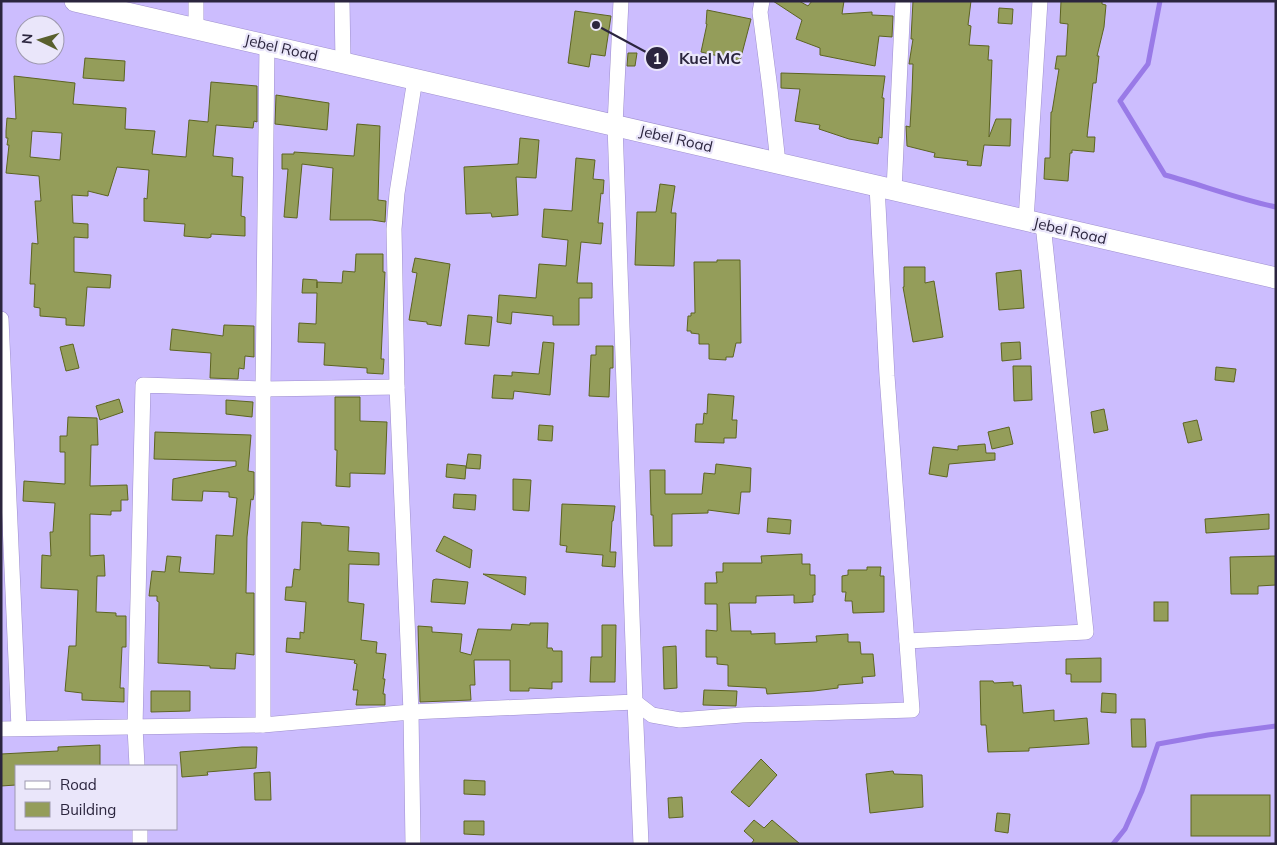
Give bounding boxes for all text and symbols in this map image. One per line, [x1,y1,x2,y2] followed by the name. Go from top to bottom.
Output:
[15,15,65,65] north arrow
[243,30,320,65] street label: Jebel Road
[18,33,36,45] text: N
[644,43,751,74] callout: Kuel MC
[679,48,741,68] text: Kuel MC
[652,49,662,68] text: 1
[638,121,715,156] street label: Jebel Road
[1032,213,1109,248] street label: Jebel Road
[15,765,178,830] legend
[60,775,97,794] text: Road
[60,800,116,819] text: Building

